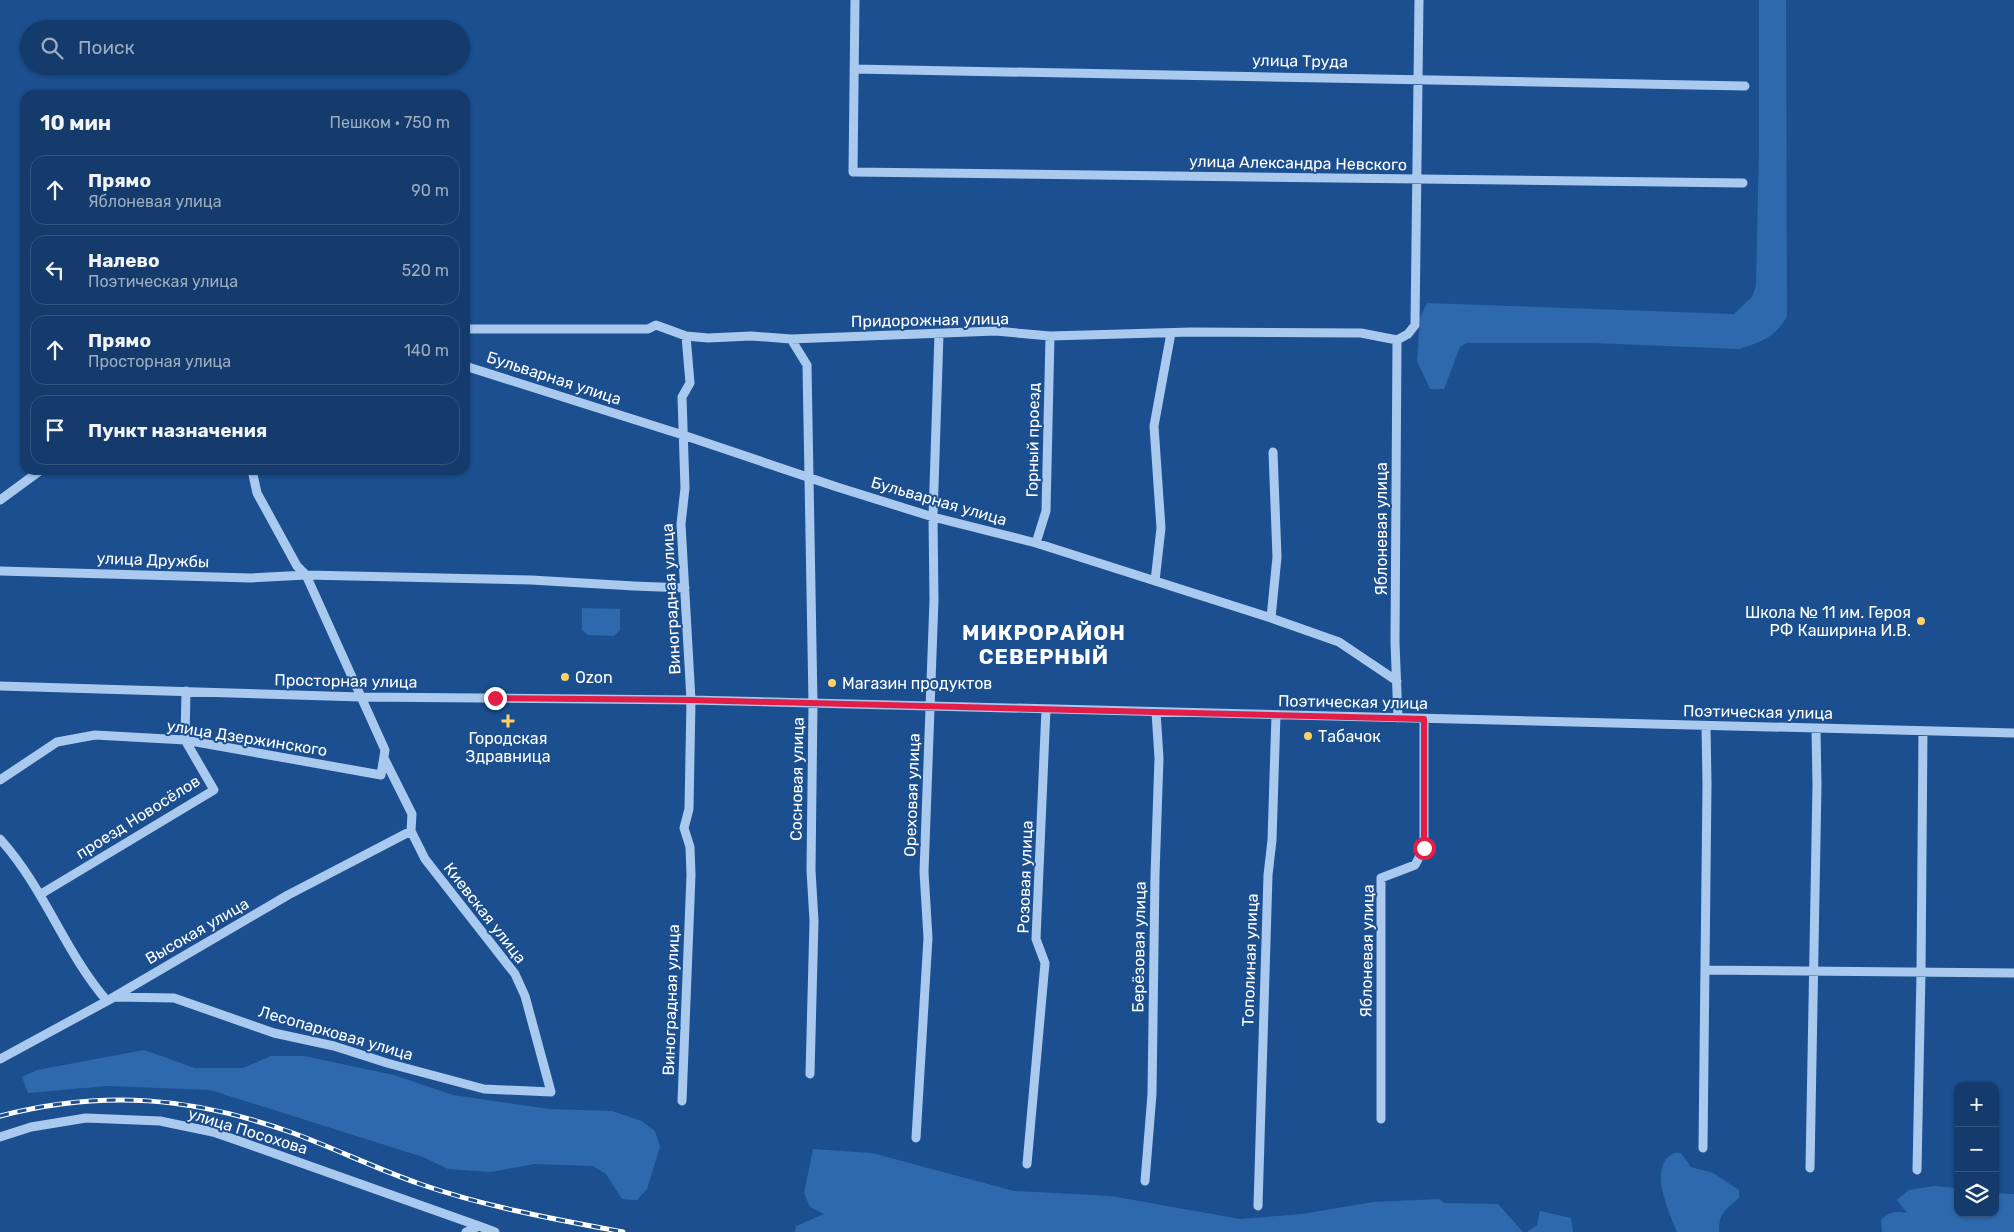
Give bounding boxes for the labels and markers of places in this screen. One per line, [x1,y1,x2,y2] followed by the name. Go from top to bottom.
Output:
[1745,603,1911,640] place label: Школа № 11 им. Героя РФ Каширина И.В.
[1915,615,1927,627] marker: Школа № 11 им. Героя РФ Каширина И.В.
[575,668,613,687] place label: Ozon
[559,671,571,683] marker: Ozon
[842,674,992,693] place label: Магазин продуктов
[826,677,838,689] marker: Магазин продуктов
[502,715,514,727] marker: Городская Здравница
[1318,727,1381,746] place label: Табачок
[465,729,551,766] place label: Городская Здравница
[1302,730,1314,742] marker: Табачок

